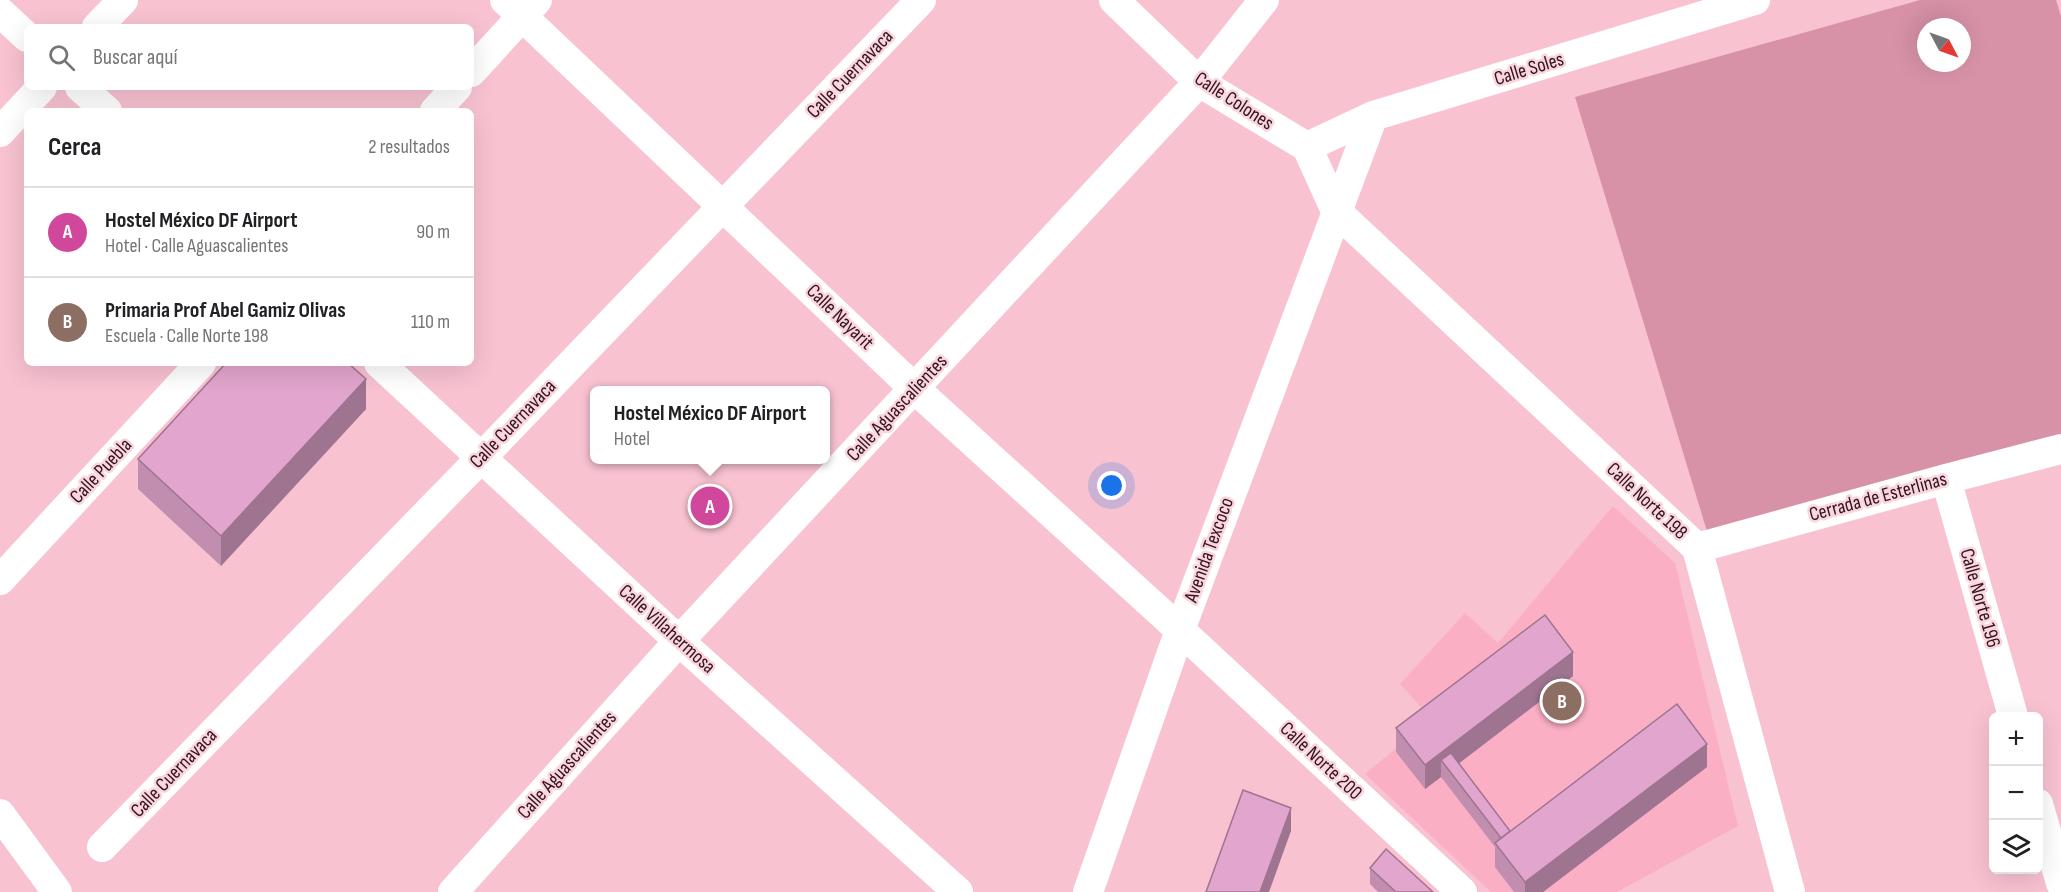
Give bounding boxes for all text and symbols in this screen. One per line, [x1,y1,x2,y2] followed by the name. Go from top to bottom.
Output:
[1917,18,1971,72] north arrow
[24,24,474,90] search box
[802,25,898,123] street label: Calle Cuernavaca
[45,41,78,74] icon: search
[93,44,178,71] text: Buscar aquí
[1491,47,1567,91] street label: Calle Soles
[1190,67,1278,135] street label: Calle Colones
[48,132,101,163] text: Cerca
[368,135,450,159] text: 2 resultados
[105,207,297,234] text: Hostel México DF Airport
[63,220,72,244] text: A
[416,220,450,244] text: 90 m
[105,234,288,258] text: Hotel · Calle Aguascalientes
[801,279,879,355] street label: Calle Nayarit
[105,297,346,324] text: Primaria Prof Abel Gamiz Olivas
[63,310,72,334] text: B
[411,310,450,334] text: 110 m
[105,324,269,348] text: Escuela · Calle Norte 198
[842,350,952,466] street label: Calle Aguascalientes
[465,375,561,473] street label: Calle Cuernavaca
[590,386,830,464] popup
[614,400,806,427] text: Hostel México DF Airport
[614,427,650,451] text: Hotel
[65,433,137,509] street label: Calle Puebla
[1602,457,1692,545] street label: Calle Norte 198
[1806,467,1950,527] street label: Cerrada de Esterlinas
[1097,471,1126,500] your location
[690,484,730,528] pin: A
[1179,494,1239,607] street label: Avenida Texcoco
[1954,546,2006,650] street label: Calle Norte 196
[614,579,720,679] street label: Calle Villahermosa
[1542,678,1582,724] pin: B
[512,706,622,824] street label: Calle Aguascalientes
[1989,712,2043,874] map controls
[1989,712,2043,766] button: +
[1275,717,1367,805] street label: Calle Norte 200
[126,724,222,822] street label: Calle Cuernavaca
[1989,766,2043,820] button: −
[1989,820,2043,874] button: layers

